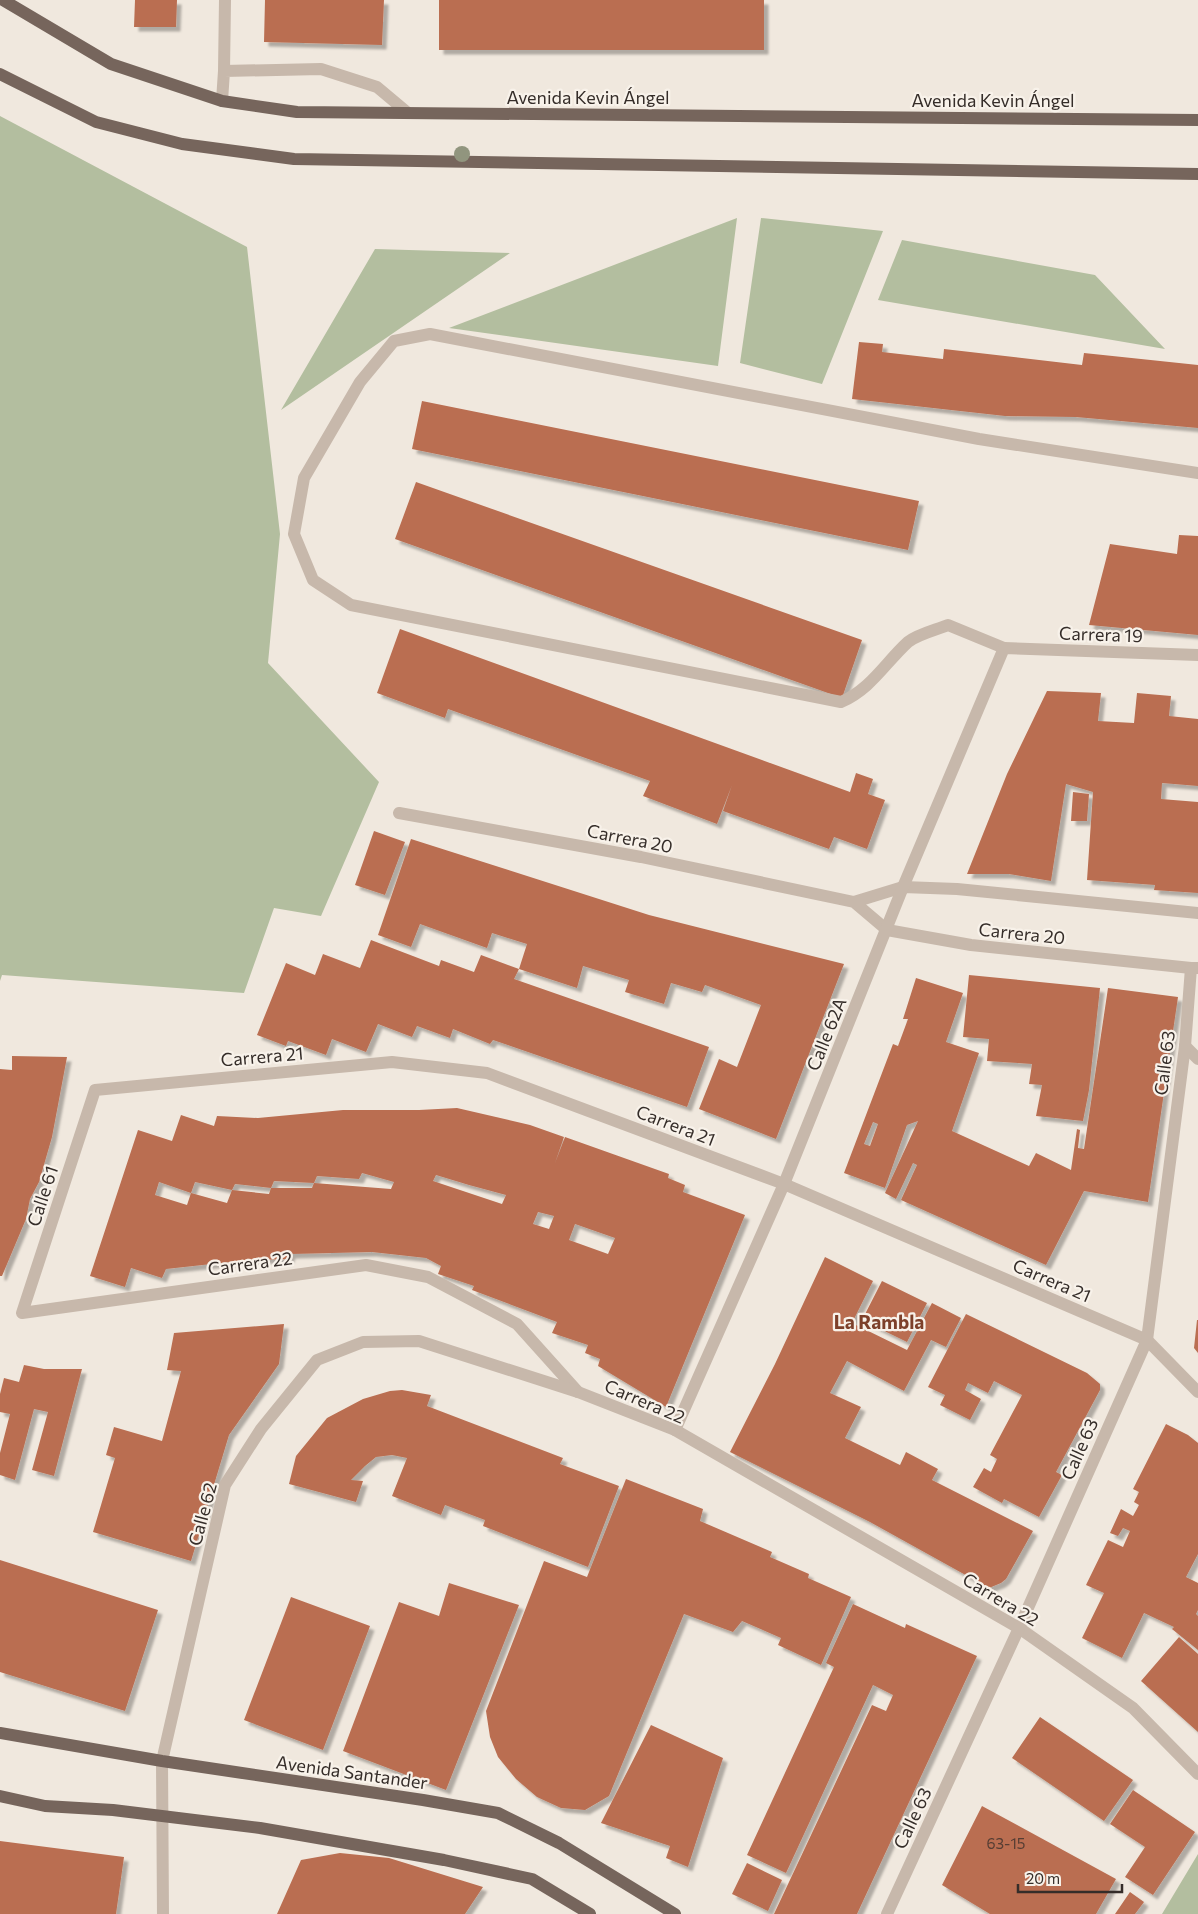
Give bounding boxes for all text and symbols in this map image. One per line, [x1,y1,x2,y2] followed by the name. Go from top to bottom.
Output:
[506,86,670,108] street label: Avenida Kevin Ángel
[911,89,1075,111] street label: Avenida Kevin Ángel
[1059,622,1143,646] street label: Carrera 19
[585,819,675,857] street label: Carrera 20
[978,918,1066,948] street label: Carrera 20
[801,994,851,1074] street label: Calle 62A
[1149,1029,1179,1097] street label: Calle 63
[220,1041,304,1071] street label: Carrera 21
[633,1100,719,1150] street label: Carrera 21
[22,1163,62,1229] street label: Calle 61
[206,1246,294,1280] street label: Carrera 22
[1010,1254,1094,1306] street label: Carrera 21
[834,1310,924,1333] district label: La Rambla
[602,1374,688,1428] street label: Carrera 22
[1056,1415,1102,1483] street label: Calle 63
[183,1480,221,1548] street label: Calle 62
[959,1568,1043,1630] street label: Carrera 22
[275,1750,429,1794] street label: Avenida Santander
[888,1784,936,1852] street label: Calle 63
[987,1834,1026,1852] house number: 63-15
[1018,1862,1122,1894] scale bar
[1026,1869,1060,1887] text: 20 m

